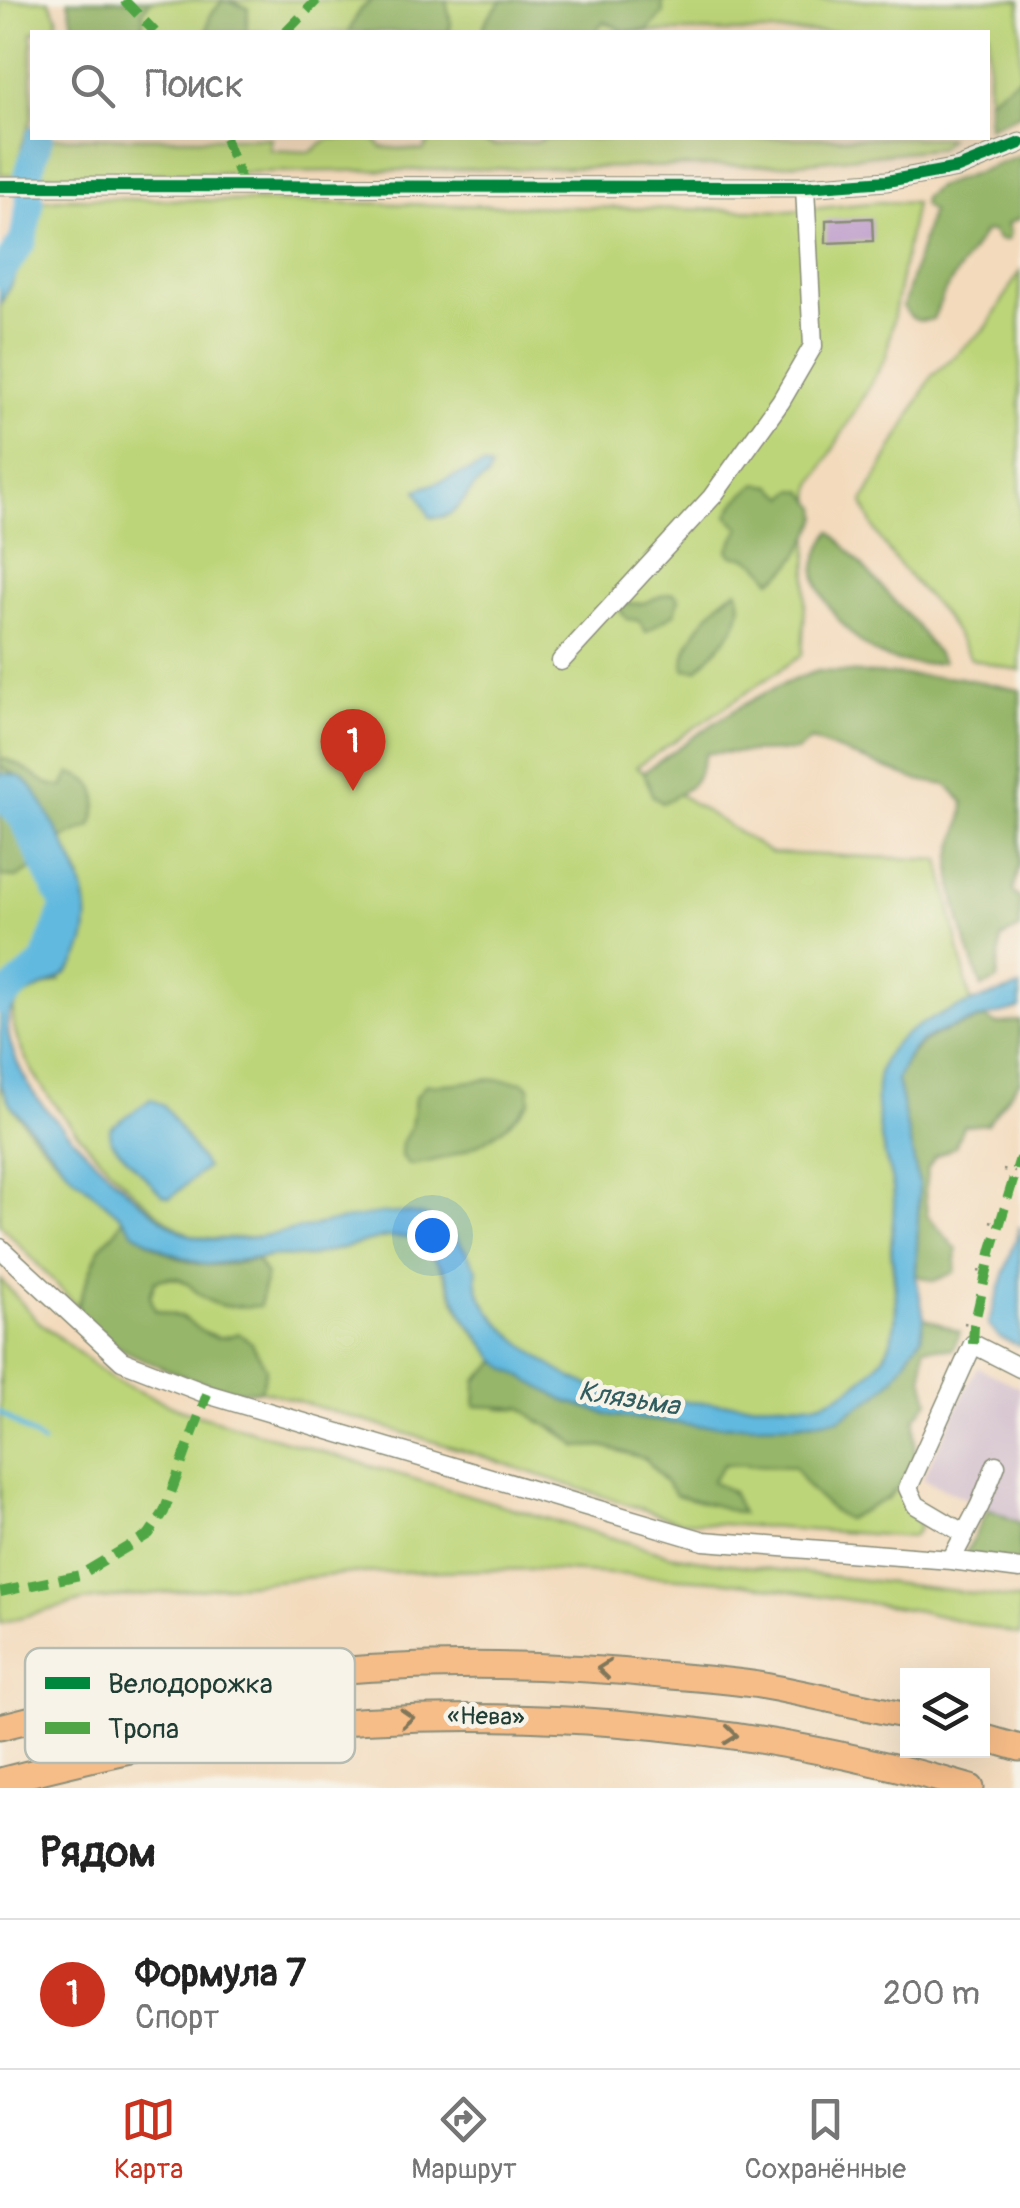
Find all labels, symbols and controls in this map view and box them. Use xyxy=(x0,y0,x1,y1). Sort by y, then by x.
search box xyxy=(30,30,990,140)
icon: search xyxy=(65,58,120,113)
text: Поиск xyxy=(145,61,244,109)
pin: 1 xyxy=(320,708,386,791)
your location xyxy=(407,1210,458,1261)
water label: Клязьма xyxy=(576,1374,684,1425)
legend xyxy=(25,1648,355,1763)
one-way arrow xyxy=(596,1659,612,1680)
text: Велодорожка xyxy=(108,1667,273,1702)
map controls xyxy=(900,1668,990,1758)
button: layers xyxy=(900,1668,990,1758)
street label: «Нева» xyxy=(447,1701,525,1733)
one-way arrow xyxy=(399,1708,415,1729)
text: Тропа xyxy=(108,1712,179,1747)
one-way arrow xyxy=(723,1724,739,1745)
text: Рядом xyxy=(40,1827,156,1879)
text: Формула 7 xyxy=(135,1950,306,1998)
text: 1 xyxy=(66,1974,79,2014)
text: 200 m xyxy=(883,1974,980,2014)
text: Спорт xyxy=(135,1998,219,2038)
tab: Карта xyxy=(114,2092,183,2187)
tab: Маршрут xyxy=(411,2092,517,2187)
tab: Сохранённые xyxy=(745,2092,906,2187)

